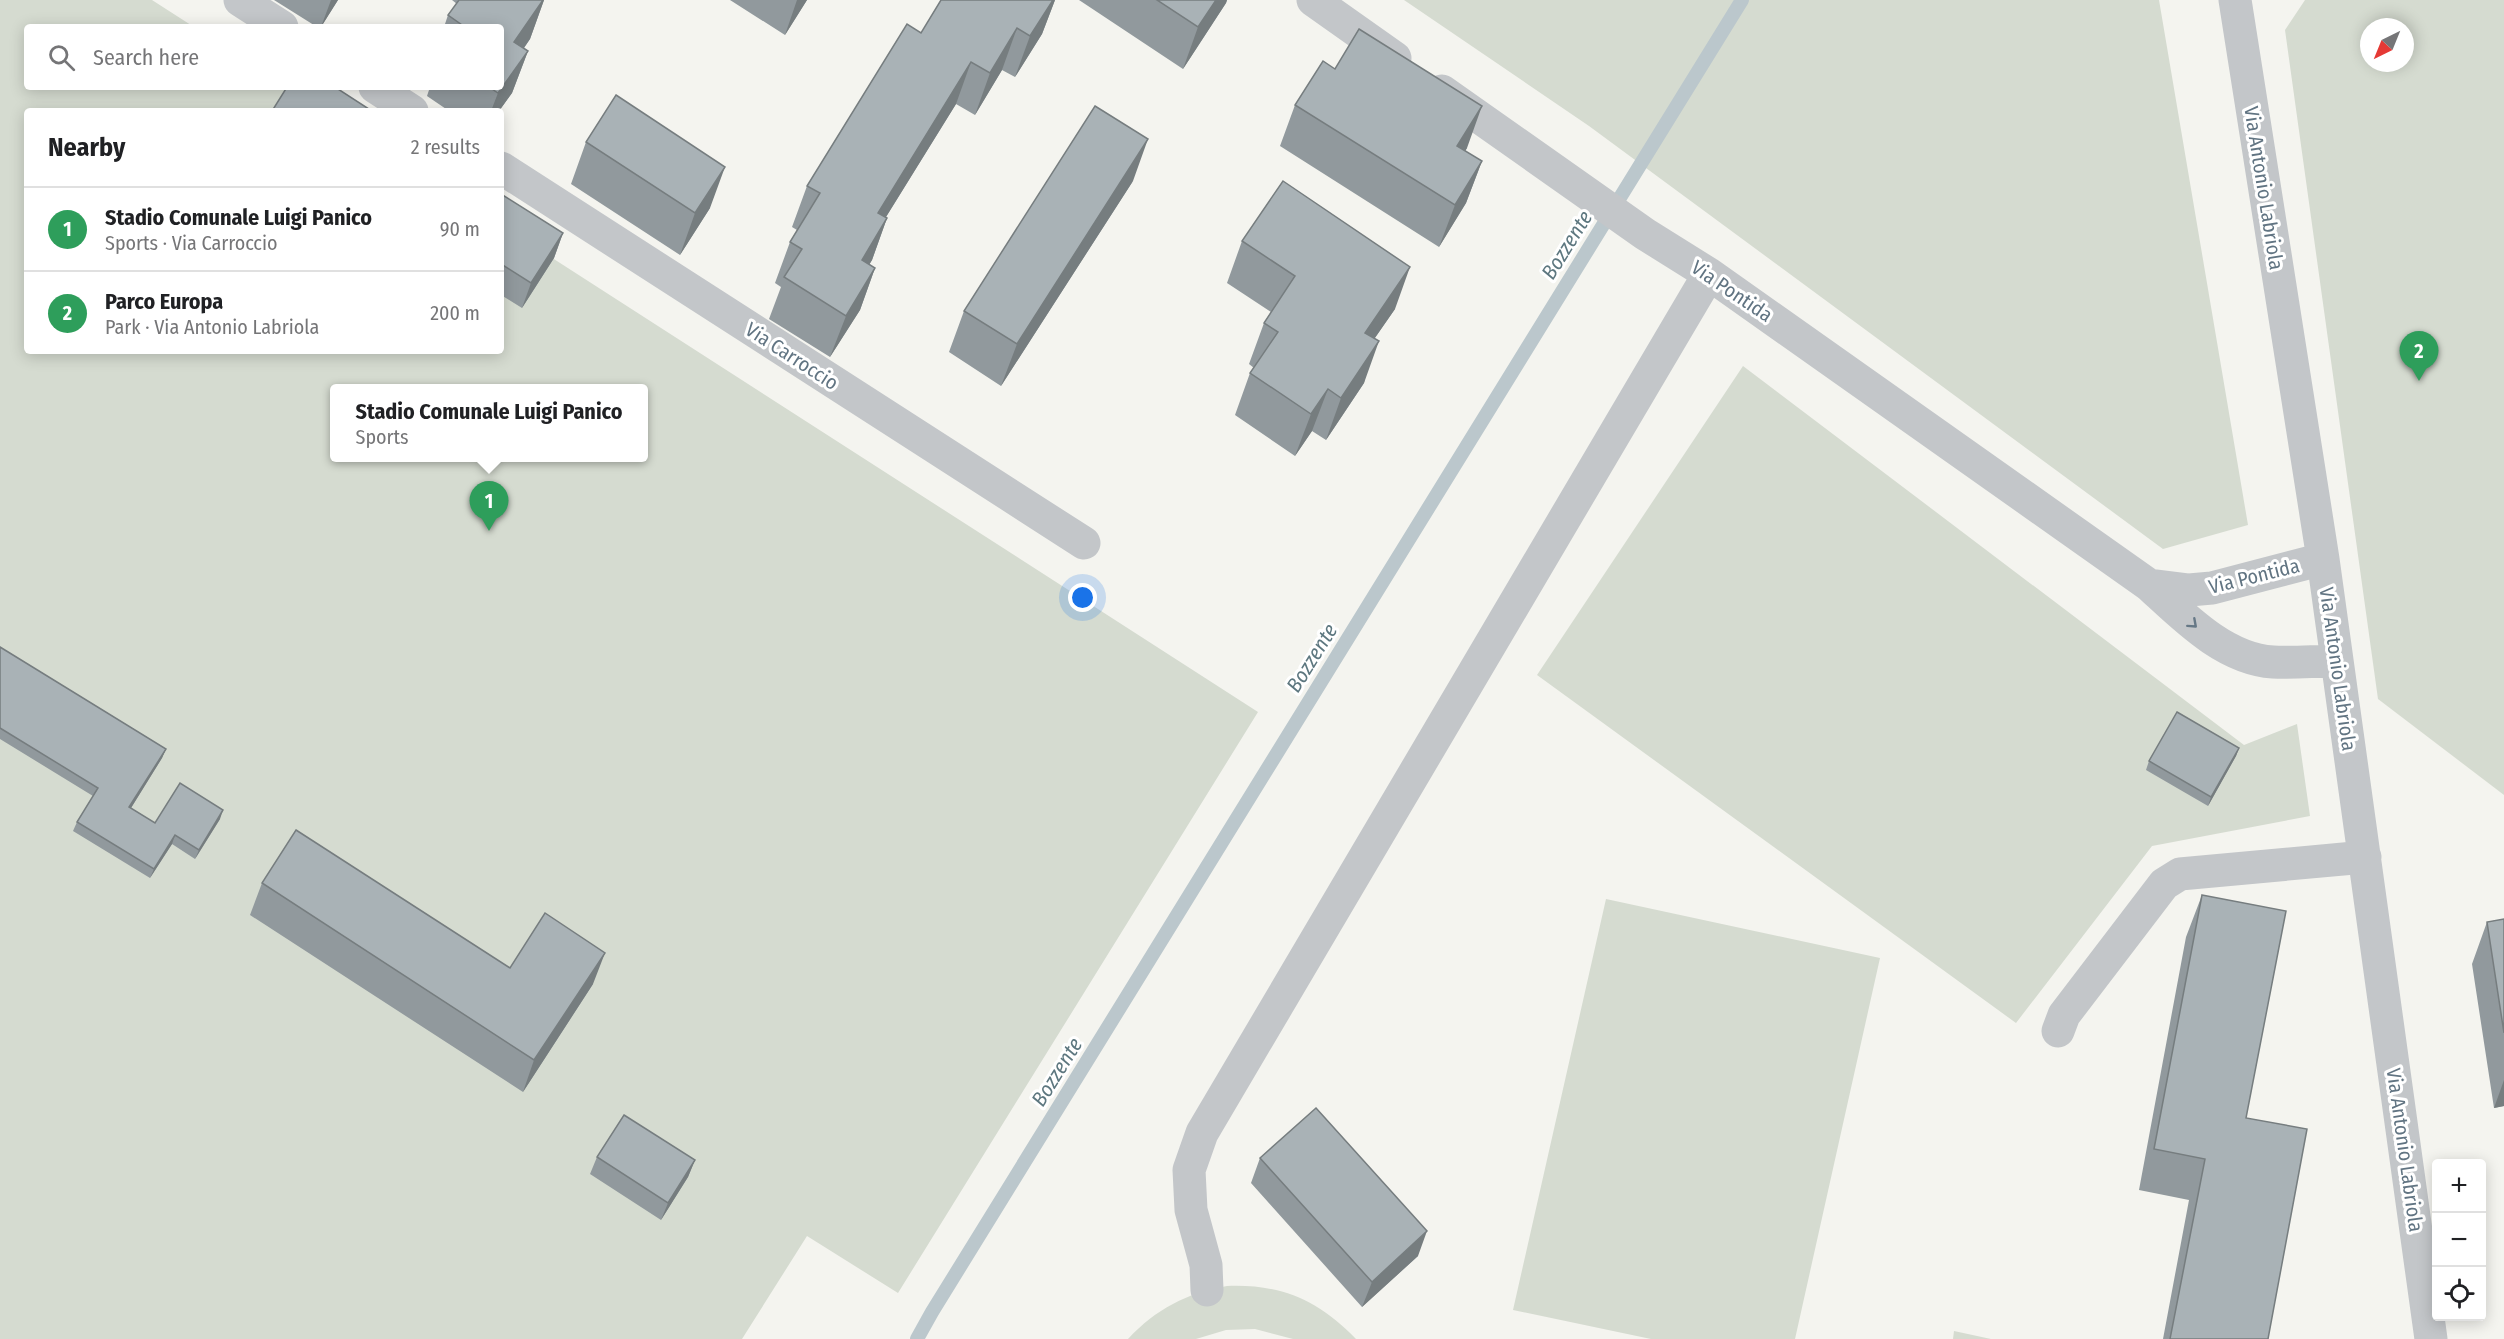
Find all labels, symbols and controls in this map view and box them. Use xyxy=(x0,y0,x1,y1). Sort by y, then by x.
north arrow xyxy=(2360,18,2414,72)
search box xyxy=(24,24,504,90)
icon: search xyxy=(45,41,78,74)
text: Search here xyxy=(93,44,199,71)
street label: Via Antonio Labriola xyxy=(2239,105,2289,271)
text: Nearby xyxy=(48,132,125,163)
text: 2 results xyxy=(411,135,480,159)
text: Stadio Comunale Luigi Panico xyxy=(105,204,372,231)
water label: Bozzente xyxy=(1536,206,1598,284)
text: 1 xyxy=(63,217,72,241)
text: 90 m xyxy=(440,217,480,241)
text: Sports · Via Carroccio xyxy=(105,231,277,255)
street label: Via Pontida xyxy=(1687,255,1777,327)
text: Parco Europa xyxy=(105,288,223,315)
text: 2 xyxy=(63,301,72,325)
text: 200 m xyxy=(430,301,480,325)
text: Park · Via Antonio Labriola xyxy=(105,315,319,339)
street label: Via Carroccio xyxy=(741,317,843,395)
pin: 2 xyxy=(2400,332,2438,381)
popup xyxy=(330,384,648,462)
text: Stadio Comunale Luigi Panico xyxy=(355,398,623,425)
text: Sports xyxy=(355,425,409,449)
pin: 1 xyxy=(470,482,508,531)
street label: Via Pontida xyxy=(2206,553,2302,599)
your location xyxy=(1068,583,1097,612)
street label: Via Antonio Labriola xyxy=(2315,586,2361,752)
one-way arrow xyxy=(2186,617,2196,628)
water label: Bozzente xyxy=(1281,619,1343,697)
water label: Bozzente xyxy=(1026,1033,1088,1111)
street label: Via Antonio Labriola xyxy=(2382,1067,2428,1233)
map controls xyxy=(2432,1159,2486,1321)
button: + xyxy=(2432,1159,2486,1213)
button: − xyxy=(2432,1213,2486,1267)
button: locate xyxy=(2432,1267,2486,1321)

